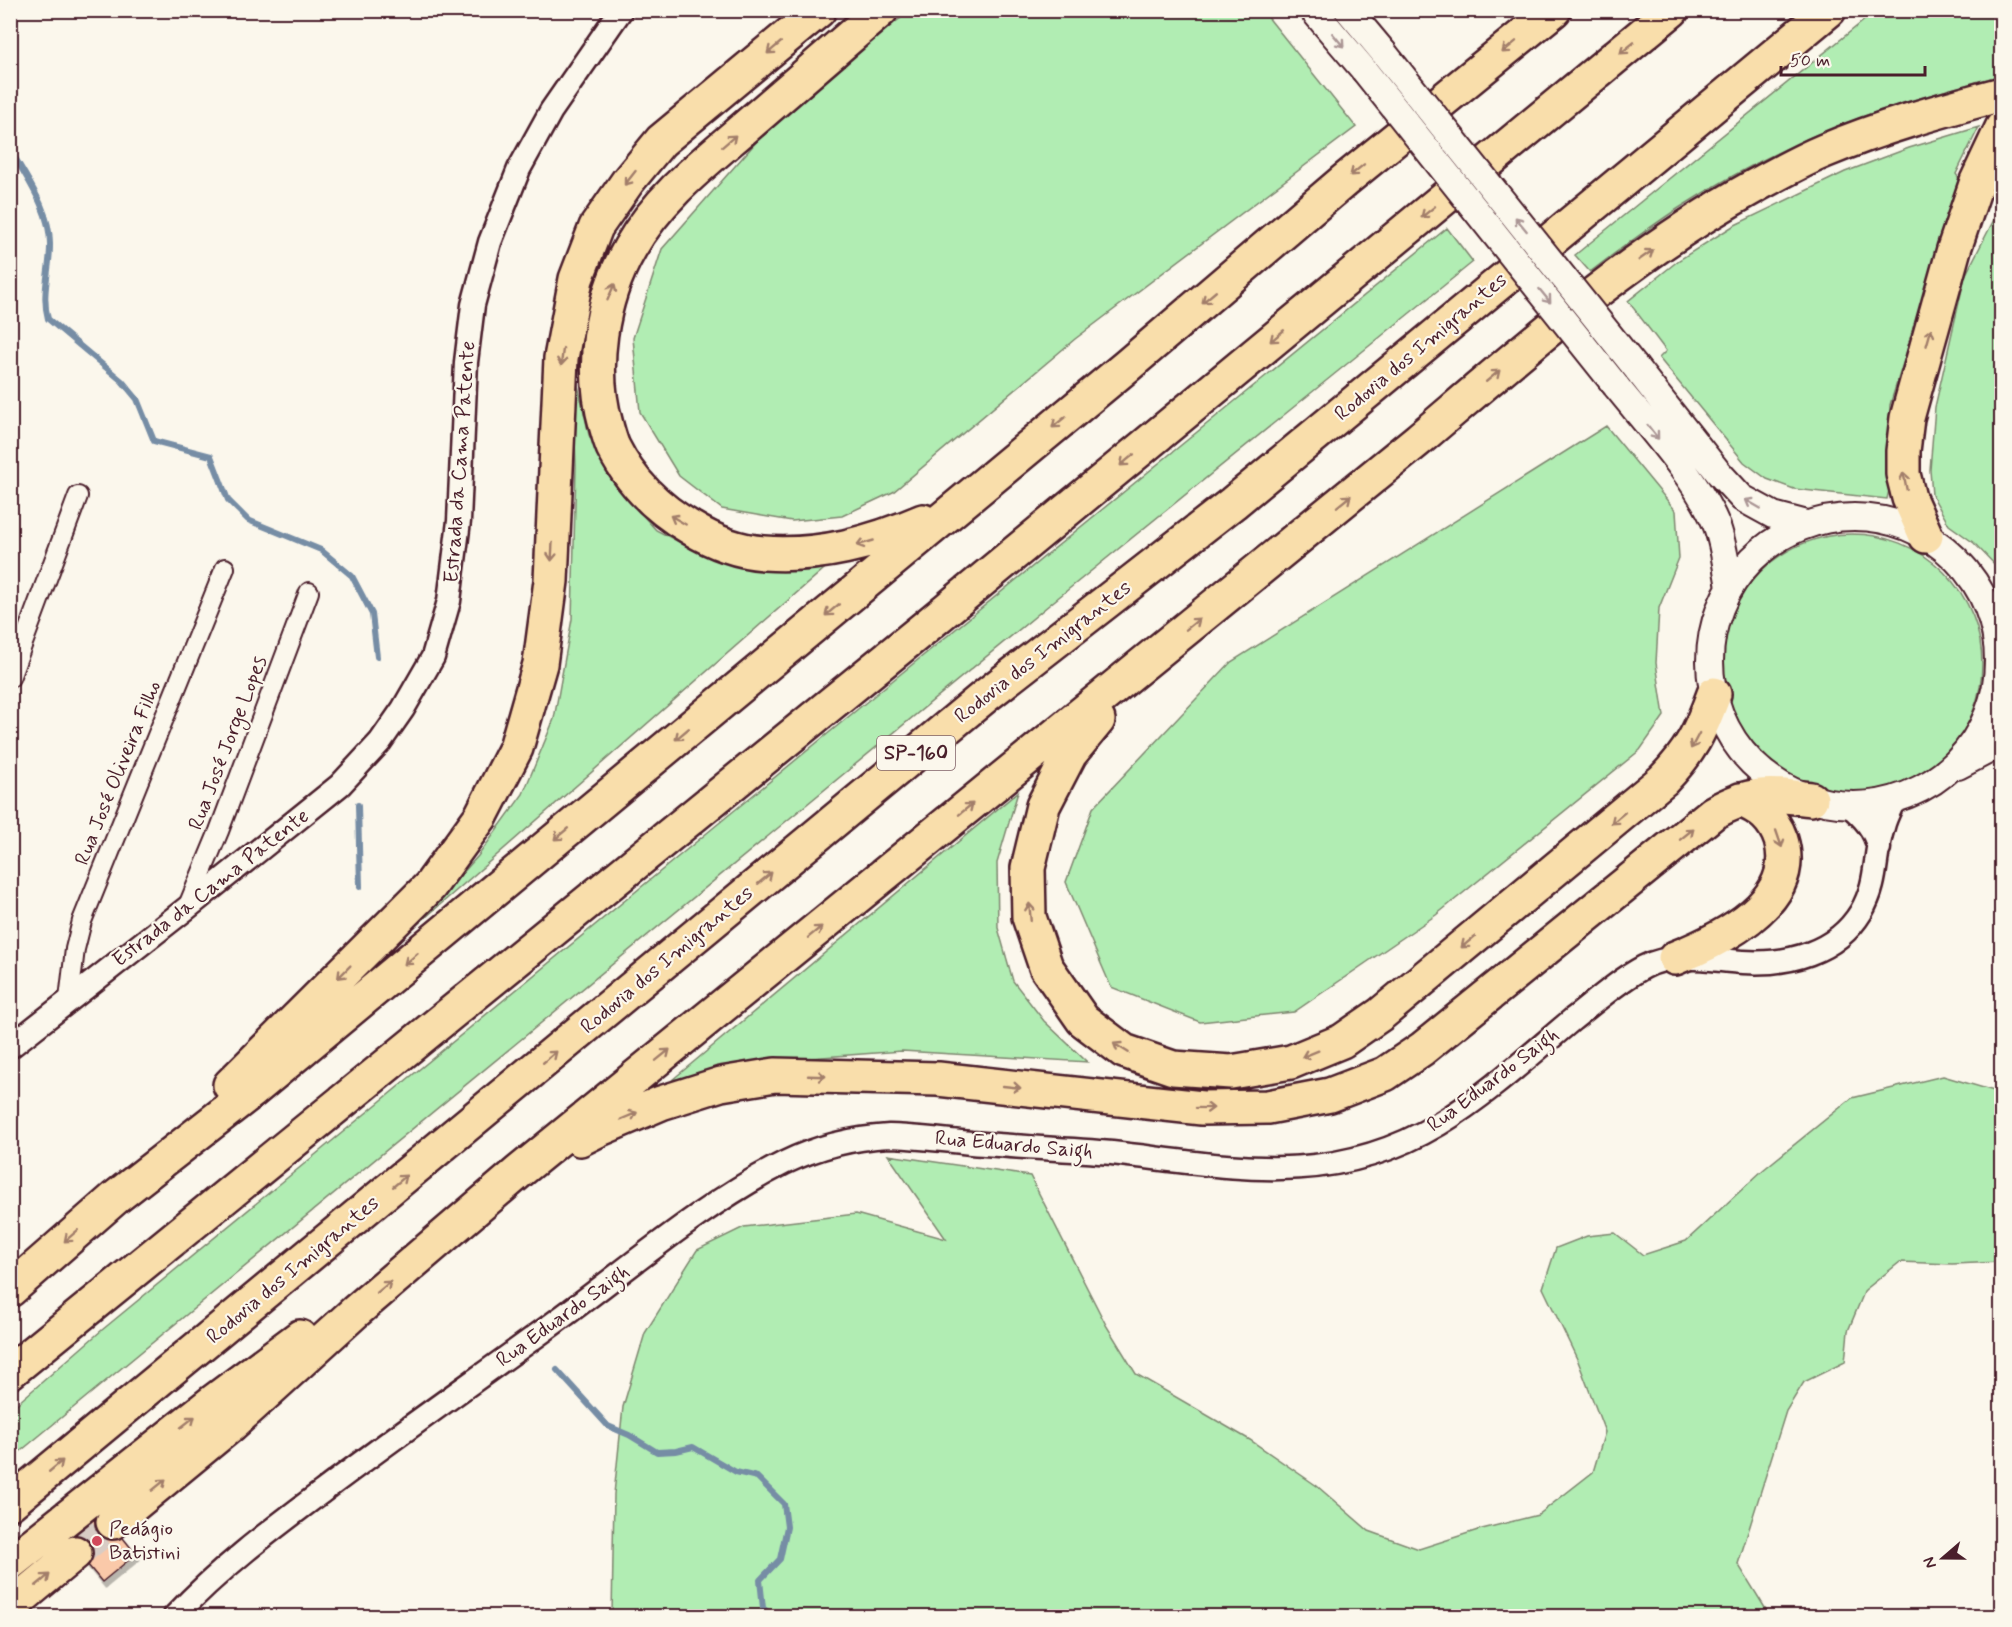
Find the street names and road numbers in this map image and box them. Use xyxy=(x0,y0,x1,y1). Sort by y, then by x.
street label: Rodovia dos Imigrantes xyxy=(1329,266,1513,428)
street label: Estrada da Cama Patente xyxy=(438,340,482,584)
street label: Rodovia dos Imigrantes xyxy=(949,574,1137,730)
street label: Rua José Jorge Lopes xyxy=(182,652,275,835)
street label: Rua José Oliveira Filho xyxy=(68,677,168,869)
road number: SP-160 xyxy=(877,736,955,770)
street label: Estrada da Cama Patente xyxy=(107,802,315,974)
street label: Rodovia dos Imigrantes xyxy=(575,879,759,1041)
street label: Rua Eduardo Saigh xyxy=(1421,1021,1566,1141)
street label: Rua Eduardo Saigh xyxy=(934,1124,1094,1168)
street label: Rodovia dos Imigrantes xyxy=(201,1189,385,1351)
street label: Rua Eduardo Saigh xyxy=(491,1258,637,1376)

